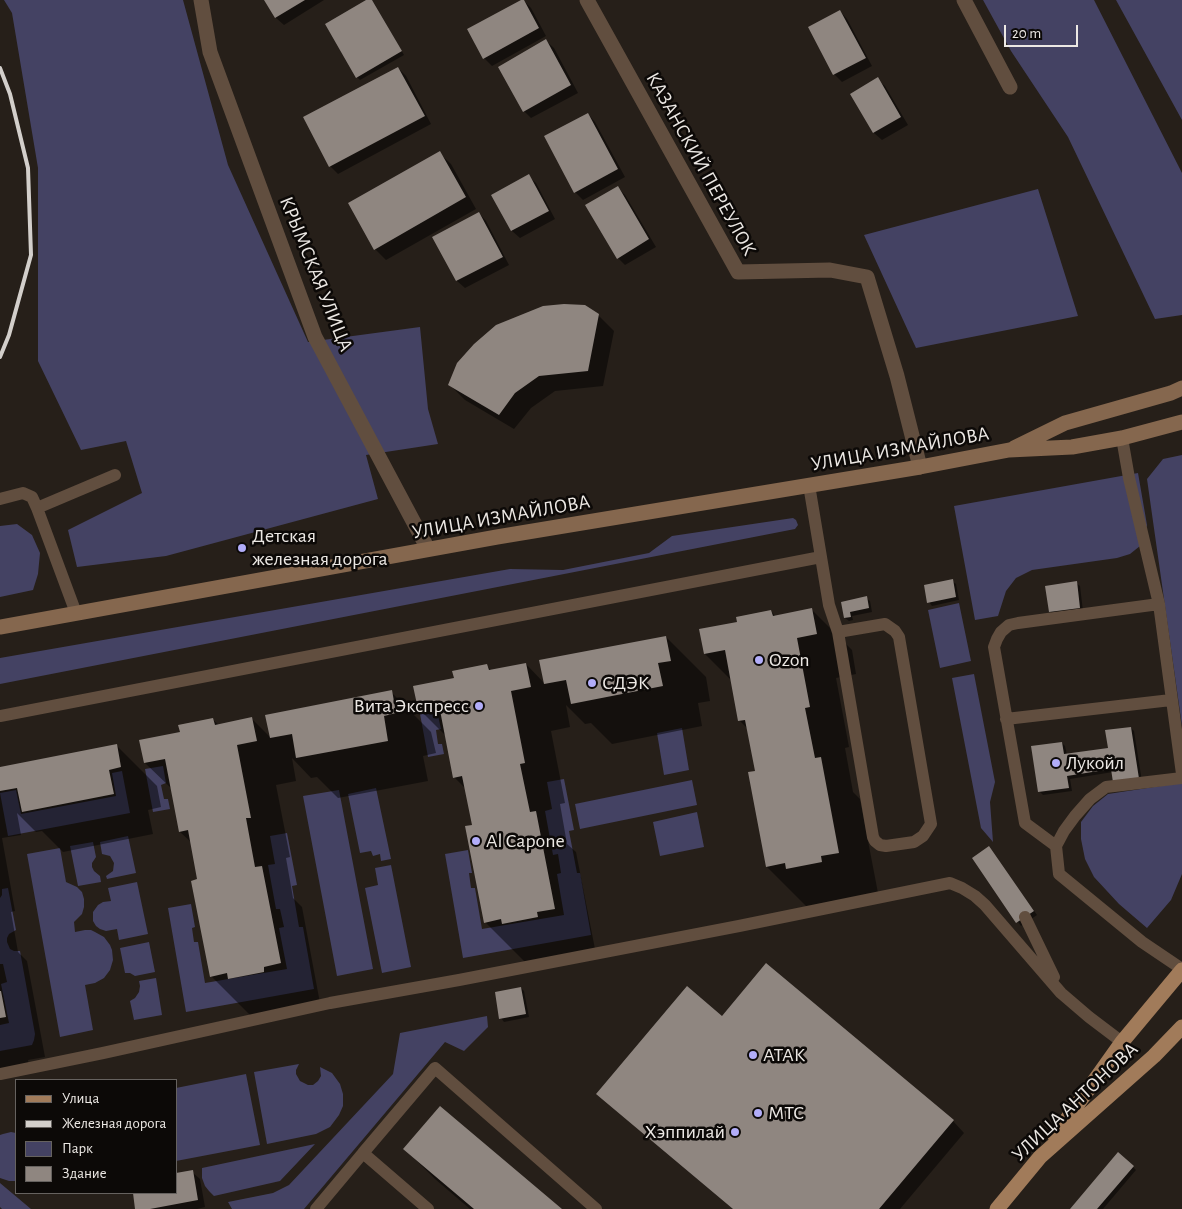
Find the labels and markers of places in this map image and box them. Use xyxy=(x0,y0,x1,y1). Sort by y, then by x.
place label: Детская железная дорога xyxy=(252,524,388,571)
marker: Детская железная дорога xyxy=(236,542,248,554)
place label: Ozon xyxy=(769,648,810,672)
marker: Ozon xyxy=(753,654,765,666)
place label: СДЭК xyxy=(602,671,649,695)
marker: СДЭК xyxy=(586,677,598,689)
place label: Вита Экспресс xyxy=(354,694,469,718)
marker: Вита Экспресс xyxy=(473,700,485,712)
place label: Лукойл xyxy=(1066,751,1124,775)
marker: Лукойл xyxy=(1050,757,1062,769)
place label: Al Capone xyxy=(486,829,565,853)
marker: Al Capone xyxy=(470,835,482,847)
place label: АТАК xyxy=(763,1043,805,1067)
marker: АТАК xyxy=(747,1049,759,1061)
place label: МТС xyxy=(768,1101,804,1125)
marker: МТС xyxy=(752,1107,764,1119)
place label: Хэппилай xyxy=(645,1120,725,1144)
marker: Хэппилай xyxy=(729,1126,741,1138)

